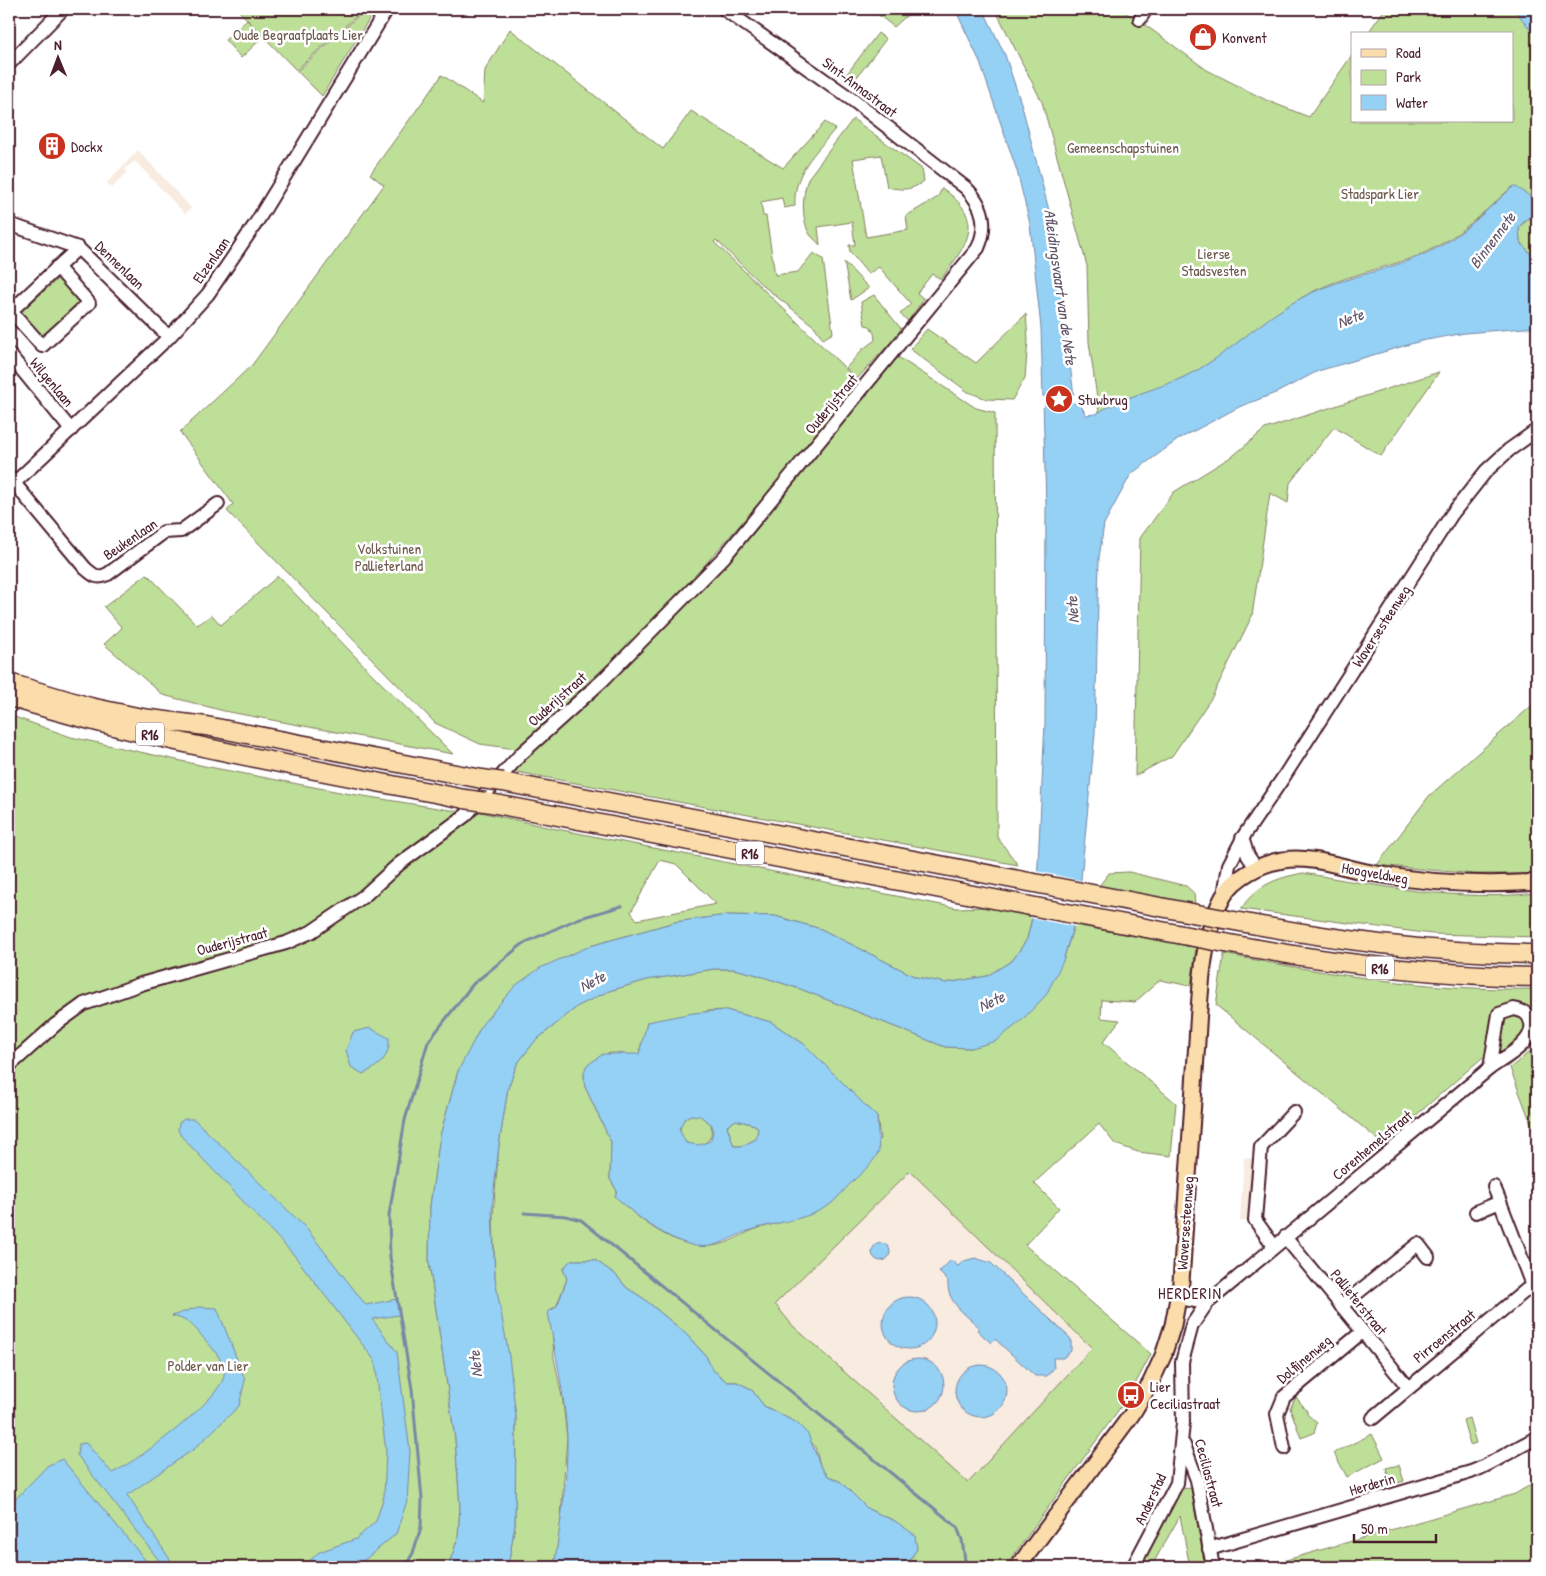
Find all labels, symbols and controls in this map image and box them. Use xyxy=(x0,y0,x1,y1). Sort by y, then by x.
shop icon: Konvent xyxy=(1188,22,1218,52)
park label: Oude Begraafplaats Lier xyxy=(233,24,363,45)
place label: Konvent xyxy=(1222,27,1267,48)
north arrow xyxy=(32,32,82,82)
legend xyxy=(1351,32,1514,122)
text: N xyxy=(54,35,62,54)
text: Road xyxy=(1396,42,1421,63)
street label: Sint-Annastraat xyxy=(818,52,902,123)
text: Park xyxy=(1396,66,1421,87)
text: Water xyxy=(1396,92,1428,113)
building icon: Dockx xyxy=(37,131,67,161)
place label: Dockx xyxy=(71,136,103,157)
park label: Gemeenschapstuinen xyxy=(1067,137,1179,158)
park label: Stadspark Lier xyxy=(1341,183,1419,204)
water label: Binnennete xyxy=(1464,207,1521,273)
water label: Afleidingsvaart van de Nete xyxy=(1039,208,1083,367)
street label: Elzenlaan xyxy=(187,232,235,287)
street label: Dennenlaan xyxy=(90,236,150,294)
park label: Lierse Stadsvesten xyxy=(1181,243,1247,281)
water label: Nete xyxy=(1334,303,1367,333)
street label: Wilgenlaan xyxy=(25,353,79,411)
street label: Ouderijstraat xyxy=(800,369,863,439)
place icon: Stuwbrug xyxy=(1044,384,1074,414)
place label: Stuwbrug xyxy=(1078,389,1128,410)
street label: Beukenlaan xyxy=(99,513,161,565)
park label: Volkstuinen Pallieterland xyxy=(355,538,423,576)
street label: Waversesteenweg xyxy=(1347,581,1416,671)
water label: Nete xyxy=(1060,595,1084,624)
street label: Ouderijstraat xyxy=(523,666,592,731)
road number: R16 xyxy=(136,722,164,746)
road number: R16 xyxy=(736,841,764,864)
street label: Hoogveldweg xyxy=(1340,857,1410,889)
street label: Ouderijstraat xyxy=(194,921,271,961)
road number: R16 xyxy=(1366,956,1394,980)
water label: Nete xyxy=(575,965,610,997)
water label: Nete xyxy=(974,985,1008,1017)
street label: Corenhemelstraat xyxy=(1327,1105,1417,1185)
street label: Waversesteenweg xyxy=(1171,1175,1199,1271)
street label: Pallieterstraat xyxy=(1326,1265,1393,1340)
district label: HERDERIN xyxy=(1158,1282,1222,1304)
street label: Pirroenstraat xyxy=(1408,1304,1480,1368)
street label: Dolfijnenweg xyxy=(1272,1330,1336,1388)
water label: Nete xyxy=(463,1349,487,1378)
park label: Polder van Lier xyxy=(167,1355,249,1376)
place label: Lier Ceciliastraat xyxy=(1150,1376,1221,1414)
bus stop icon: Lier Ceciliastraat xyxy=(1116,1380,1146,1410)
street label: Ceciliastraat xyxy=(1190,1436,1228,1510)
street label: Herderin xyxy=(1347,1467,1397,1501)
street label: Anderstad xyxy=(1129,1470,1171,1528)
scale bar xyxy=(1354,1511,1436,1543)
text: 50 m xyxy=(1361,1518,1388,1539)

